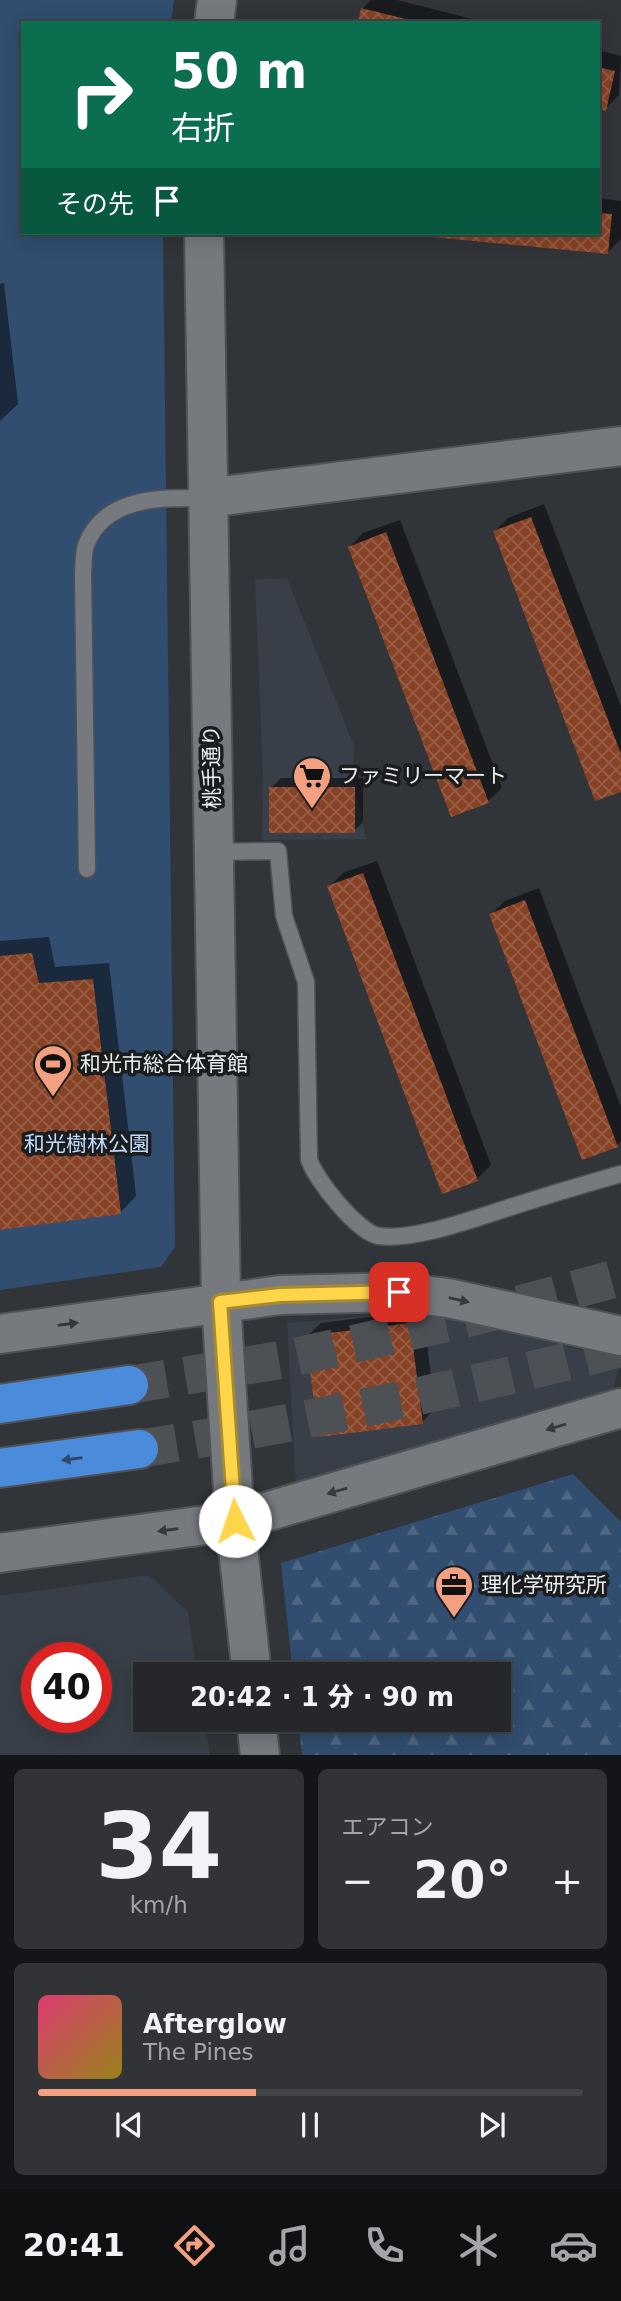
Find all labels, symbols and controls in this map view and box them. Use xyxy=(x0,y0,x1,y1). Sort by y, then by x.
text: 50 m xyxy=(171,43,307,100)
icon: right xyxy=(56,49,147,140)
text: 右折 xyxy=(171,109,235,147)
icon: arrive xyxy=(148,182,186,220)
text: その先 xyxy=(56,189,134,219)
street label: 桃手通り xyxy=(199,725,225,809)
supermarket icon: ファミリーマート xyxy=(291,755,333,810)
place label: ファミリーマート xyxy=(339,764,507,788)
sports icon: 和光市総合体育館 xyxy=(32,1043,74,1098)
place label: 和光市総合体育館 xyxy=(80,1052,248,1076)
park label: 和光樹林公園 xyxy=(24,1132,150,1156)
pin xyxy=(369,1262,429,1322)
icon: arrive xyxy=(380,1273,418,1311)
one-way arrow xyxy=(448,1295,470,1306)
one-way arrow xyxy=(57,1318,79,1329)
one-way arrow xyxy=(545,1422,566,1432)
one-way arrow xyxy=(61,1453,83,1464)
position arrow xyxy=(198,1484,272,1558)
one-way arrow xyxy=(327,1487,348,1497)
one-way arrow xyxy=(157,1525,179,1536)
office icon: 理化学研究所 xyxy=(433,1564,475,1619)
place label: 理化学研究所 xyxy=(481,1573,607,1597)
speed limit sign: 40 xyxy=(21,1642,112,1733)
text: 20:42 · 1 分 · 90 m xyxy=(190,1682,454,1712)
text: 34 xyxy=(95,1794,222,1899)
text: エアコン xyxy=(342,1814,434,1840)
text: 20° xyxy=(413,1850,511,1910)
text: − xyxy=(342,1859,373,1903)
text: + xyxy=(551,1859,583,1903)
text: km/h xyxy=(130,1892,188,1918)
text: Afterglow xyxy=(143,2009,287,2039)
text: The Pines xyxy=(143,2039,254,2065)
icon: previous xyxy=(110,2106,148,2144)
icon: pause xyxy=(291,2106,329,2144)
icon: next xyxy=(473,2106,511,2144)
icon: directions xyxy=(170,2221,219,2270)
icon: music xyxy=(265,2221,314,2270)
icon: phone xyxy=(360,2221,409,2270)
icon: climate xyxy=(454,2221,503,2270)
icon: car xyxy=(549,2221,598,2270)
text: 20:41 xyxy=(23,2226,125,2264)

